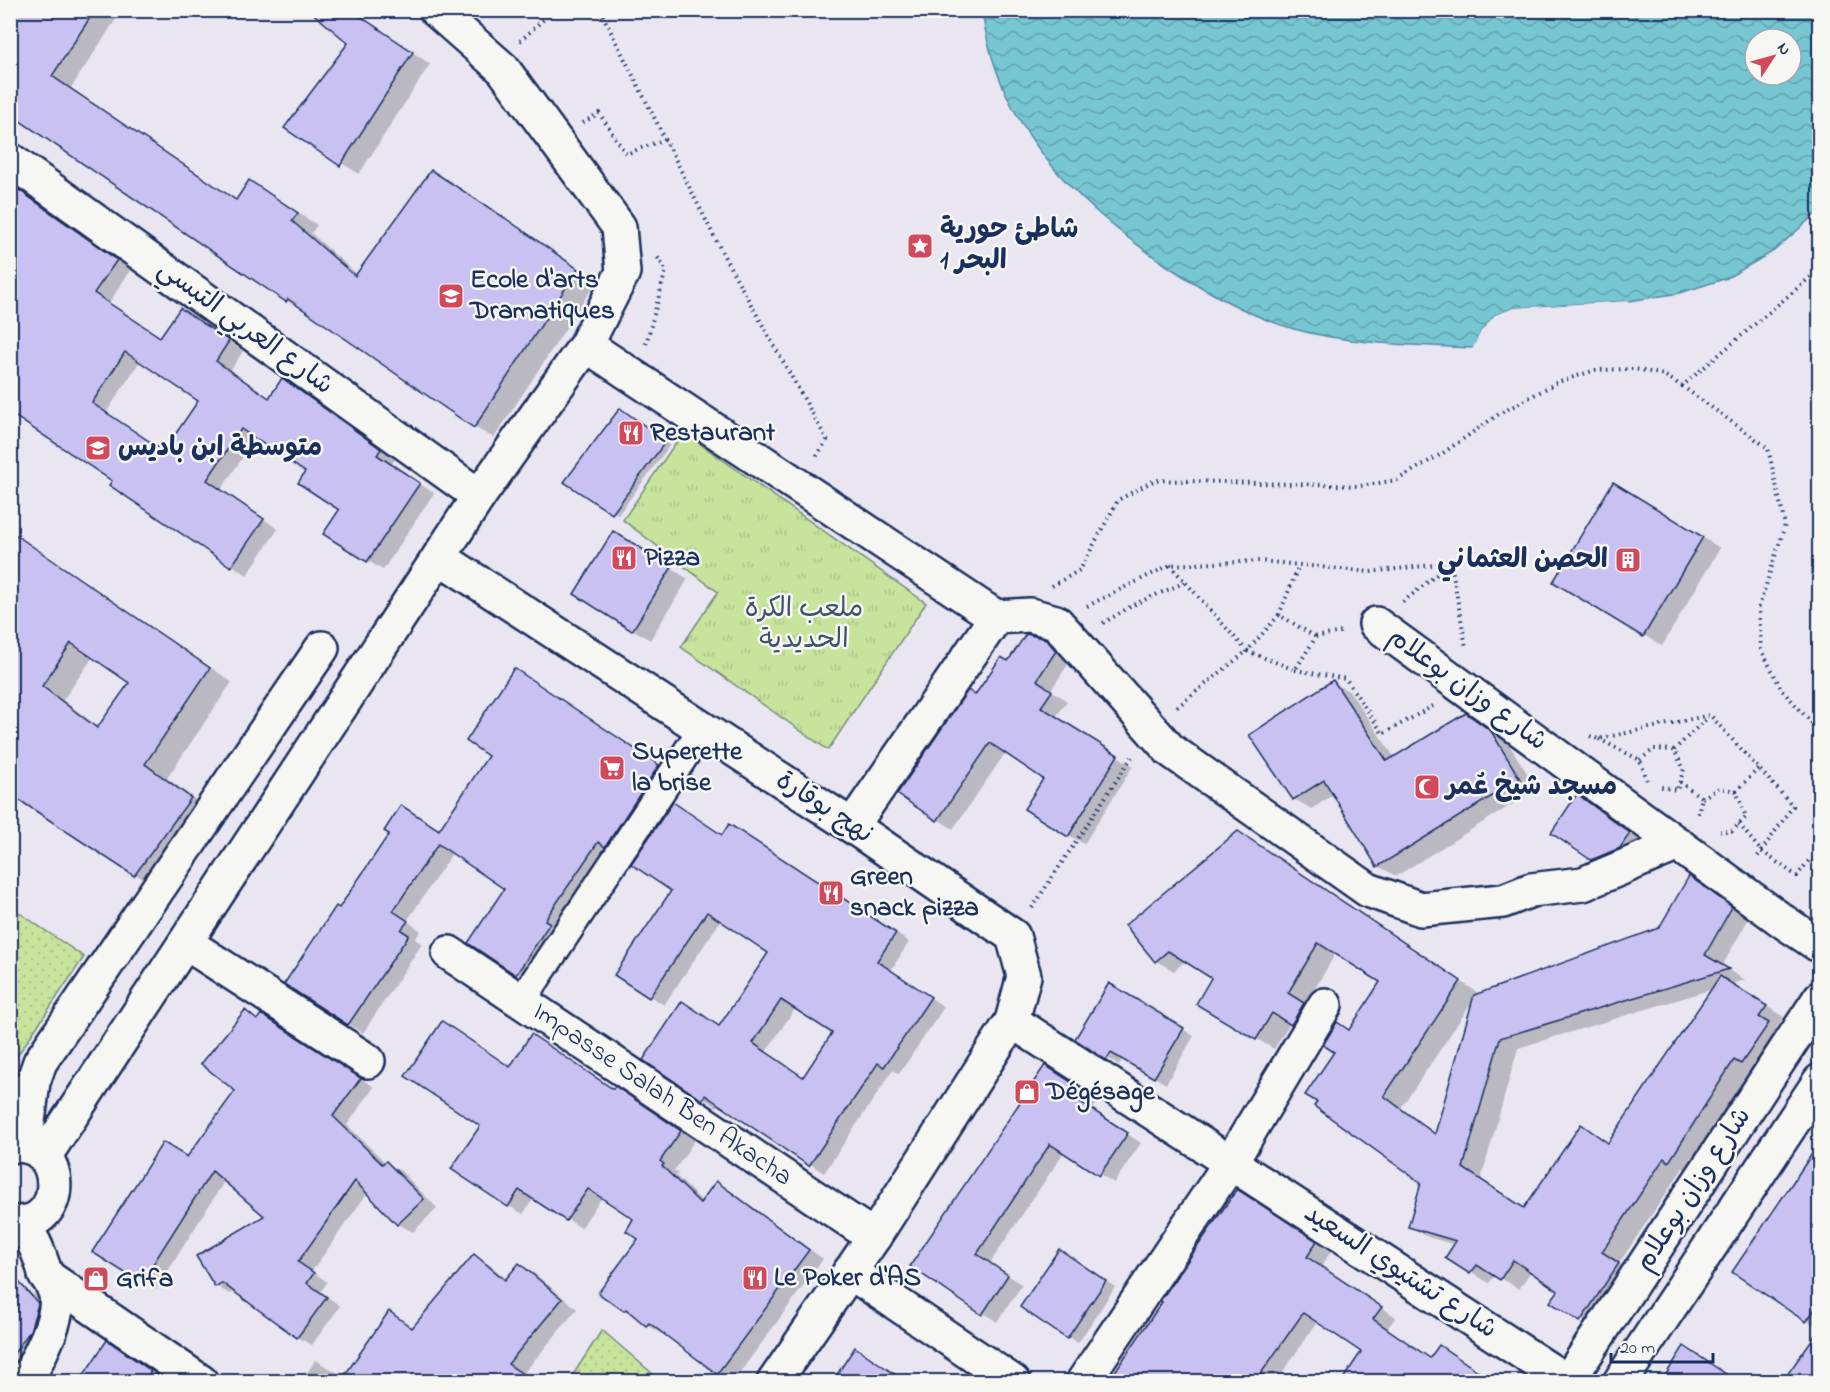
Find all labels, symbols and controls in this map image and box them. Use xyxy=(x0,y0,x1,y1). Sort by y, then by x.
north arrow xyxy=(1743,27,1803,87)
text: N xyxy=(1771,38,1797,61)
place label: شاطئ حورية البحر 1 xyxy=(940,211,1078,281)
place icon: شاطئ حورية البحر 1 xyxy=(905,231,935,261)
street label: شارع العربي التبسي xyxy=(148,251,341,406)
place label: Ecole d'arts Dramatiques xyxy=(468,261,615,331)
school or university icon: Ecole d'arts Dramatiques xyxy=(436,281,466,311)
place label: Restaurant xyxy=(650,414,776,453)
restaurant icon: Restaurant xyxy=(616,418,646,448)
place label: متوسطة ابن باديس xyxy=(118,429,322,468)
school or university icon: متوسطة ابن باديس xyxy=(83,433,113,463)
place label: Pizza xyxy=(644,539,700,578)
place label: الحصن العثماني xyxy=(1437,541,1608,582)
restaurant icon: Pizza xyxy=(609,543,639,573)
building icon: الحصن العثماني xyxy=(1613,545,1643,575)
park label: ملعب الكرة الحديدية xyxy=(745,590,863,660)
street label: شارع وزان بوعلام xyxy=(1379,619,1555,761)
place label: Superette la brise xyxy=(632,733,743,803)
supermarket icon: Superette la brise xyxy=(597,753,627,783)
street label: نهج بوقارة xyxy=(768,762,880,854)
place label: مسجد شيخ عُمر xyxy=(1443,768,1617,807)
mosque icon: مسجد شيخ عُمر xyxy=(1412,772,1442,802)
place label: Green snack pizza xyxy=(850,858,979,928)
restaurant icon: Green snack pizza xyxy=(816,878,846,908)
street label: Impasse Salah Ben Akacha xyxy=(524,993,800,1197)
place label: Dégésage xyxy=(1044,1073,1156,1113)
shop icon: Dégésage xyxy=(1012,1077,1042,1107)
street label: شارع وزان بوعلام xyxy=(1626,1100,1762,1280)
street label: شارع تشتيوي السعيد xyxy=(1296,1195,1504,1349)
place label: Le Poker d'AS xyxy=(774,1259,921,1298)
place label: Grifa xyxy=(116,1260,173,1299)
restaurant icon: Le Poker d'AS xyxy=(740,1263,770,1293)
shop icon: Grifa xyxy=(81,1264,111,1294)
scale bar xyxy=(1611,1326,1713,1364)
text: 20 m xyxy=(1620,1336,1655,1362)

